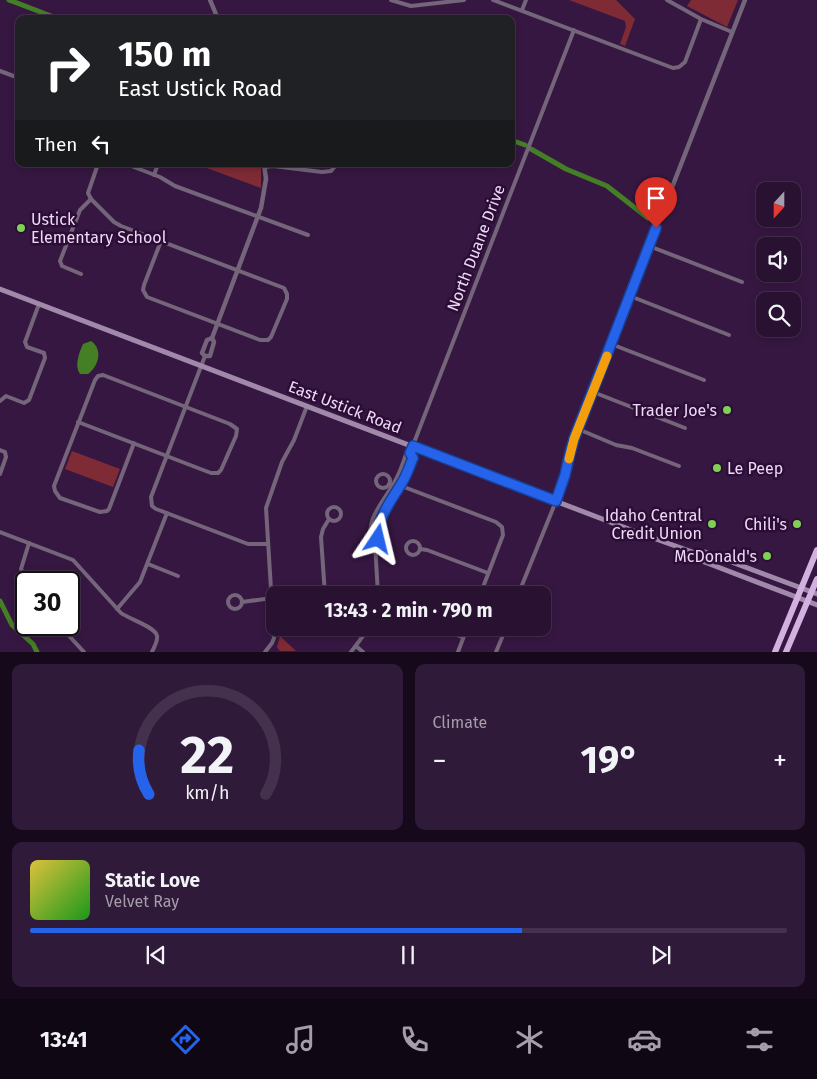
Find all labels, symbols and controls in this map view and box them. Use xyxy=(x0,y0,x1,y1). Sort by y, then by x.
text: 150 m xyxy=(118,33,211,75)
icon: right xyxy=(35,35,100,100)
text: East Ustick Road xyxy=(118,75,283,102)
icon: left xyxy=(87,130,115,158)
text: Then xyxy=(35,133,77,156)
pin xyxy=(635,177,677,228)
street label: North Duane Drive xyxy=(443,182,509,314)
north arrow xyxy=(756,182,801,228)
map controls xyxy=(756,182,801,337)
icon: arrive xyxy=(642,184,670,212)
place label: Ustick Elementary School xyxy=(31,210,167,247)
marker: Ustick Elementary School xyxy=(15,222,27,234)
button: sound xyxy=(756,237,801,282)
button: search xyxy=(756,292,801,337)
street label: East Ustick Road xyxy=(286,377,404,437)
place label: Trader Joe's xyxy=(633,401,717,420)
marker: Trader Joe's xyxy=(721,404,733,416)
place label: Le Peep xyxy=(727,459,783,478)
marker: Le Peep xyxy=(711,462,723,474)
place label: Idaho Central Credit Union xyxy=(605,506,702,543)
position arrow xyxy=(351,512,403,564)
place label: Chili's xyxy=(744,515,787,534)
marker: Idaho Central Credit Union xyxy=(706,518,718,530)
marker: Chili's xyxy=(791,518,803,530)
place label: McDonald's xyxy=(674,547,757,566)
marker: McDonald's xyxy=(761,550,773,562)
speed limit sign: 30 xyxy=(15,571,80,636)
text: 13:43 · 2 min · 790 m xyxy=(324,599,493,622)
text: Climate xyxy=(433,713,487,732)
text: 22 xyxy=(180,724,234,787)
text: 19° xyxy=(580,737,639,783)
text: − xyxy=(433,744,447,777)
text: + xyxy=(773,744,787,777)
text: km/h xyxy=(185,782,229,804)
text: Static Love xyxy=(105,869,200,892)
text: Velvet Ray xyxy=(105,892,179,911)
icon: previous xyxy=(142,941,170,969)
icon: pause xyxy=(394,941,422,969)
icon: next xyxy=(647,941,675,969)
icon: directions xyxy=(168,1022,203,1057)
icon: music xyxy=(283,1022,318,1057)
icon: phone xyxy=(397,1022,432,1057)
icon: climate xyxy=(512,1022,547,1057)
icon: car xyxy=(627,1022,662,1057)
icon: filters xyxy=(742,1022,777,1057)
text: 13:41 xyxy=(40,1026,88,1053)

